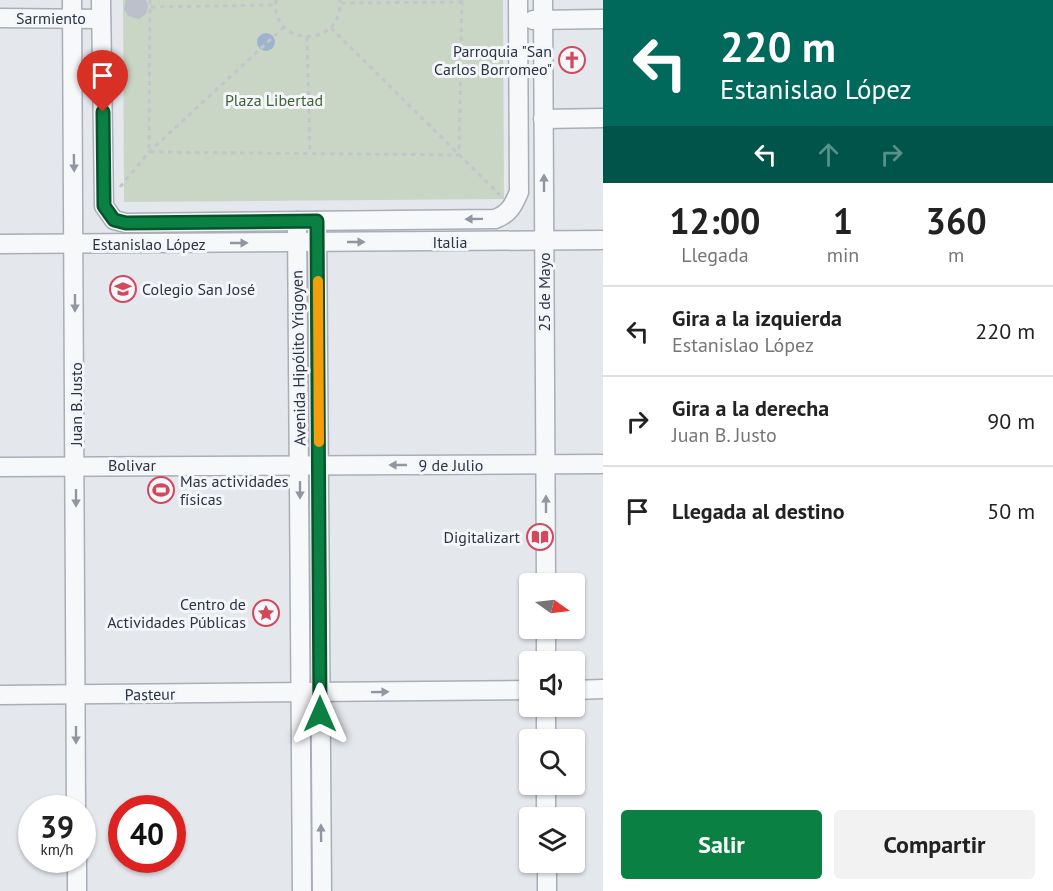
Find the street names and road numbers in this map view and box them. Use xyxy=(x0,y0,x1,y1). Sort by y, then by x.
street label: Sarmiento xyxy=(16,8,86,28)
street label: Italia xyxy=(433,232,467,252)
street label: Estanislao López xyxy=(92,234,206,254)
street label: 25 de Mayo xyxy=(534,252,554,332)
street label: Avenida Hipólito Yrigoyen xyxy=(286,270,310,446)
street label: Juan B. Justo xyxy=(66,362,86,447)
street label: Bolivar xyxy=(108,455,157,475)
street label: 9 de Julio xyxy=(419,455,483,475)
street label: Pasteur xyxy=(125,684,176,704)

